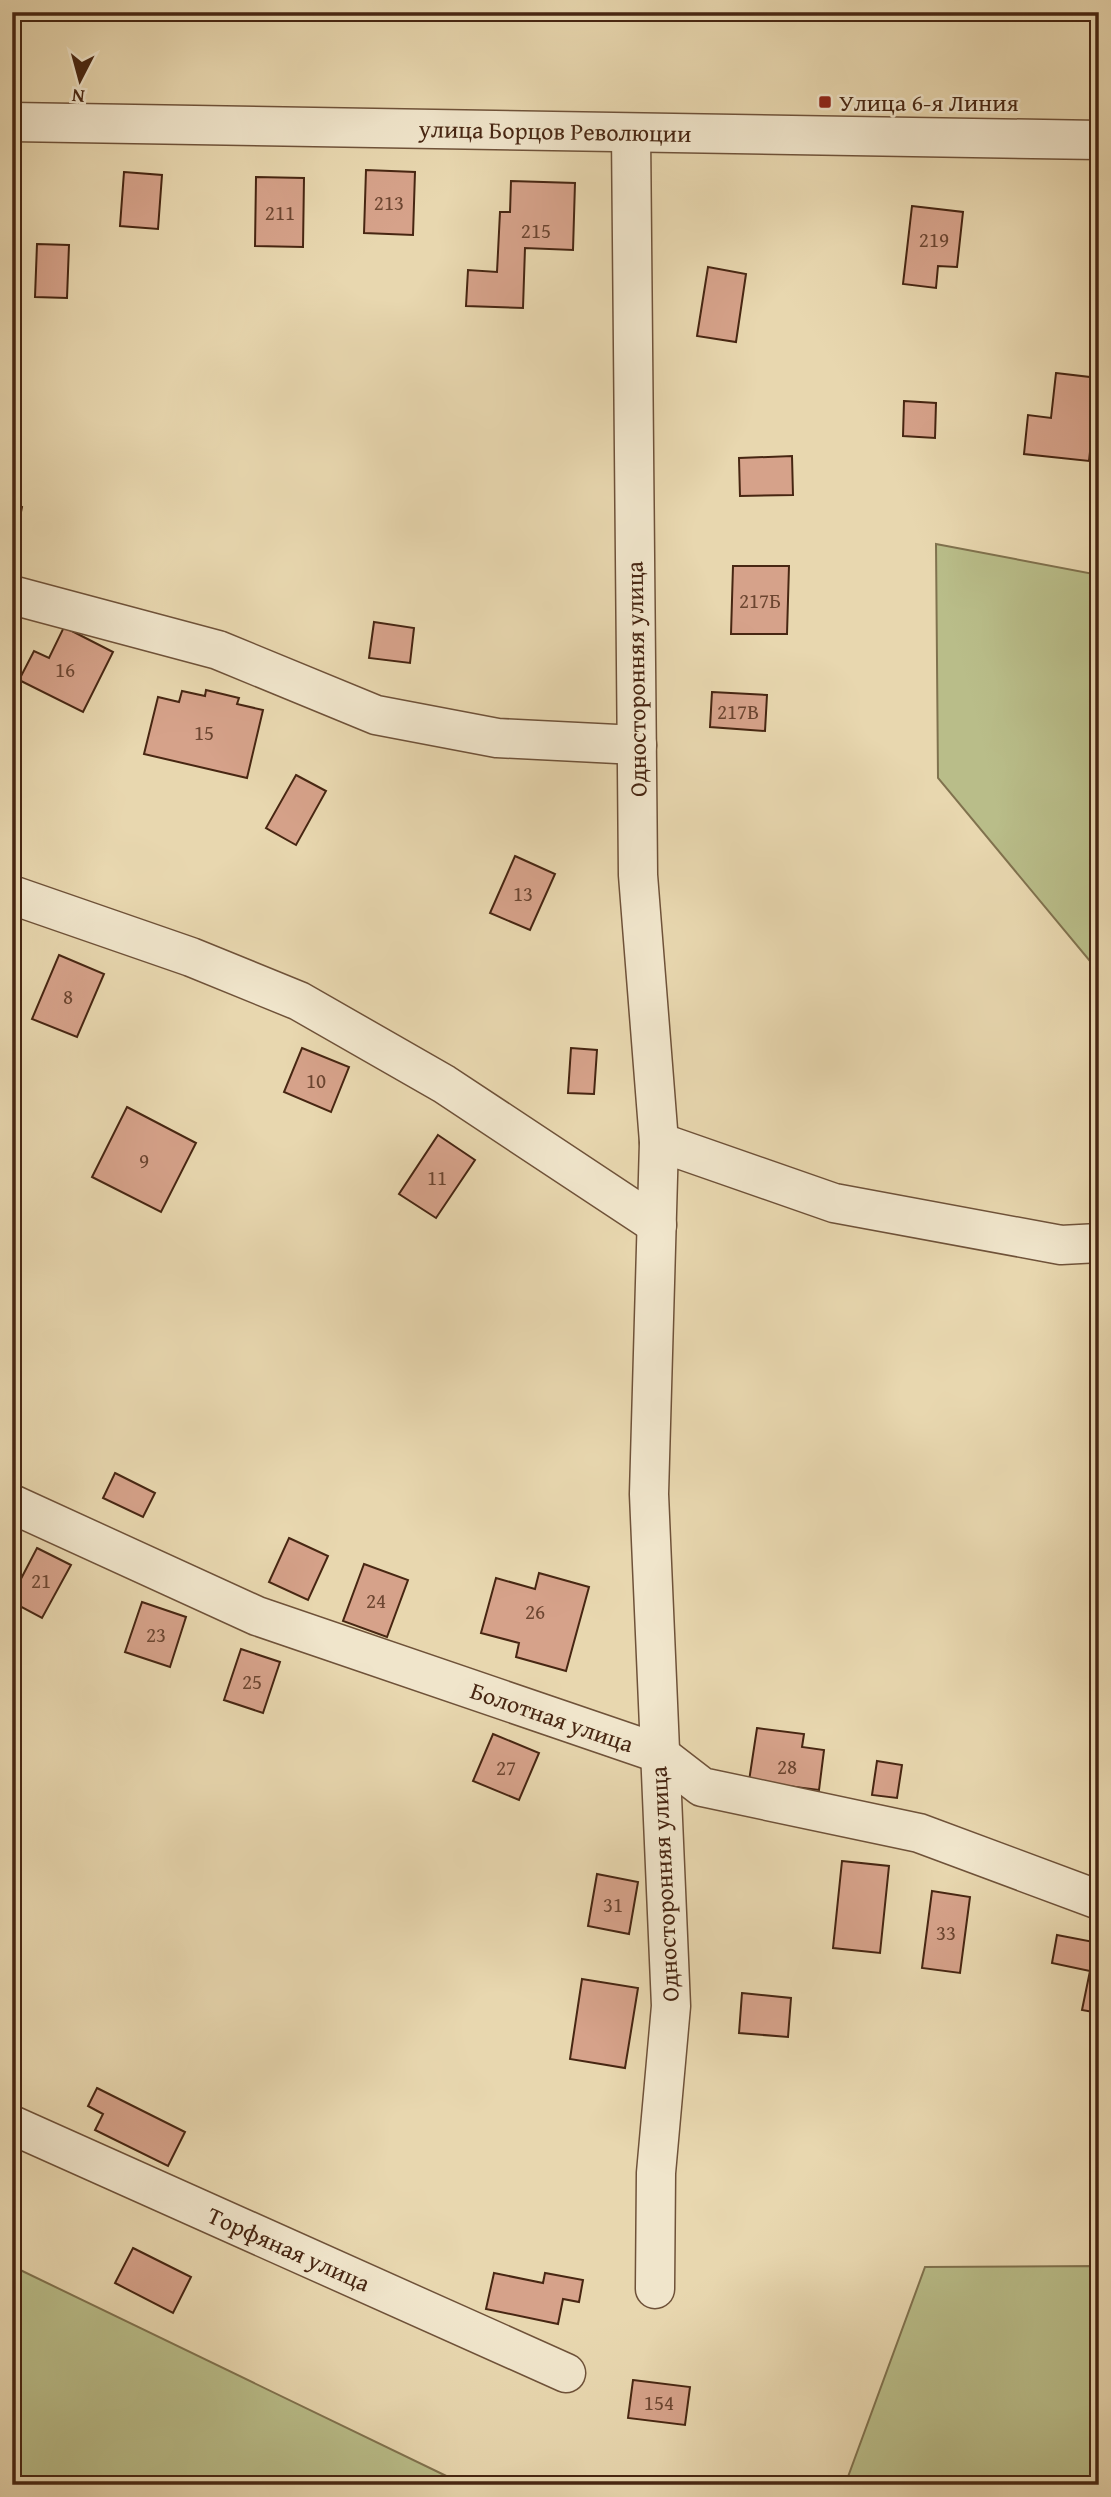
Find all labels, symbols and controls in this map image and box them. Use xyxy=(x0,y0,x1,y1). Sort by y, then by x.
north arrow xyxy=(46,46,116,116)
text: N xyxy=(70,82,86,111)
place label: Улица 6-я Линия xyxy=(839,85,1019,120)
marker: Улица 6-я Линия xyxy=(817,94,833,110)
street label: улица Борцов Революции xyxy=(417,111,692,151)
house number: 213 xyxy=(374,187,404,218)
house number: 211 xyxy=(265,197,295,228)
house number: 215 xyxy=(521,215,551,246)
house number: 219 xyxy=(919,224,949,255)
street label: Односторонняя улица xyxy=(616,560,656,797)
house number: 217Б xyxy=(739,585,781,616)
house number: 16 xyxy=(55,654,75,685)
house number: 217В xyxy=(717,696,759,727)
house number: 15 xyxy=(194,717,214,748)
house number: 13 xyxy=(513,878,533,909)
house number: 8 xyxy=(63,981,73,1012)
house number: 10 xyxy=(306,1065,326,1096)
house number: 9 xyxy=(139,1145,149,1176)
house number: 11 xyxy=(427,1162,447,1193)
house number: 21 xyxy=(31,1565,51,1596)
house number: 24 xyxy=(366,1585,386,1616)
house number: 26 xyxy=(525,1596,545,1627)
house number: 23 xyxy=(146,1619,166,1650)
house number: 25 xyxy=(242,1666,262,1697)
street label: Болотная улица xyxy=(466,1673,639,1761)
house number: 28 xyxy=(777,1751,797,1782)
house number: 27 xyxy=(496,1752,516,1783)
street label: Односторонняя улица xyxy=(640,1765,688,2003)
house number: 31 xyxy=(603,1889,623,1920)
house number: 33 xyxy=(936,1917,956,1948)
street label: Торфяная улица xyxy=(202,2198,376,2301)
house number: 154 xyxy=(644,2387,674,2418)

